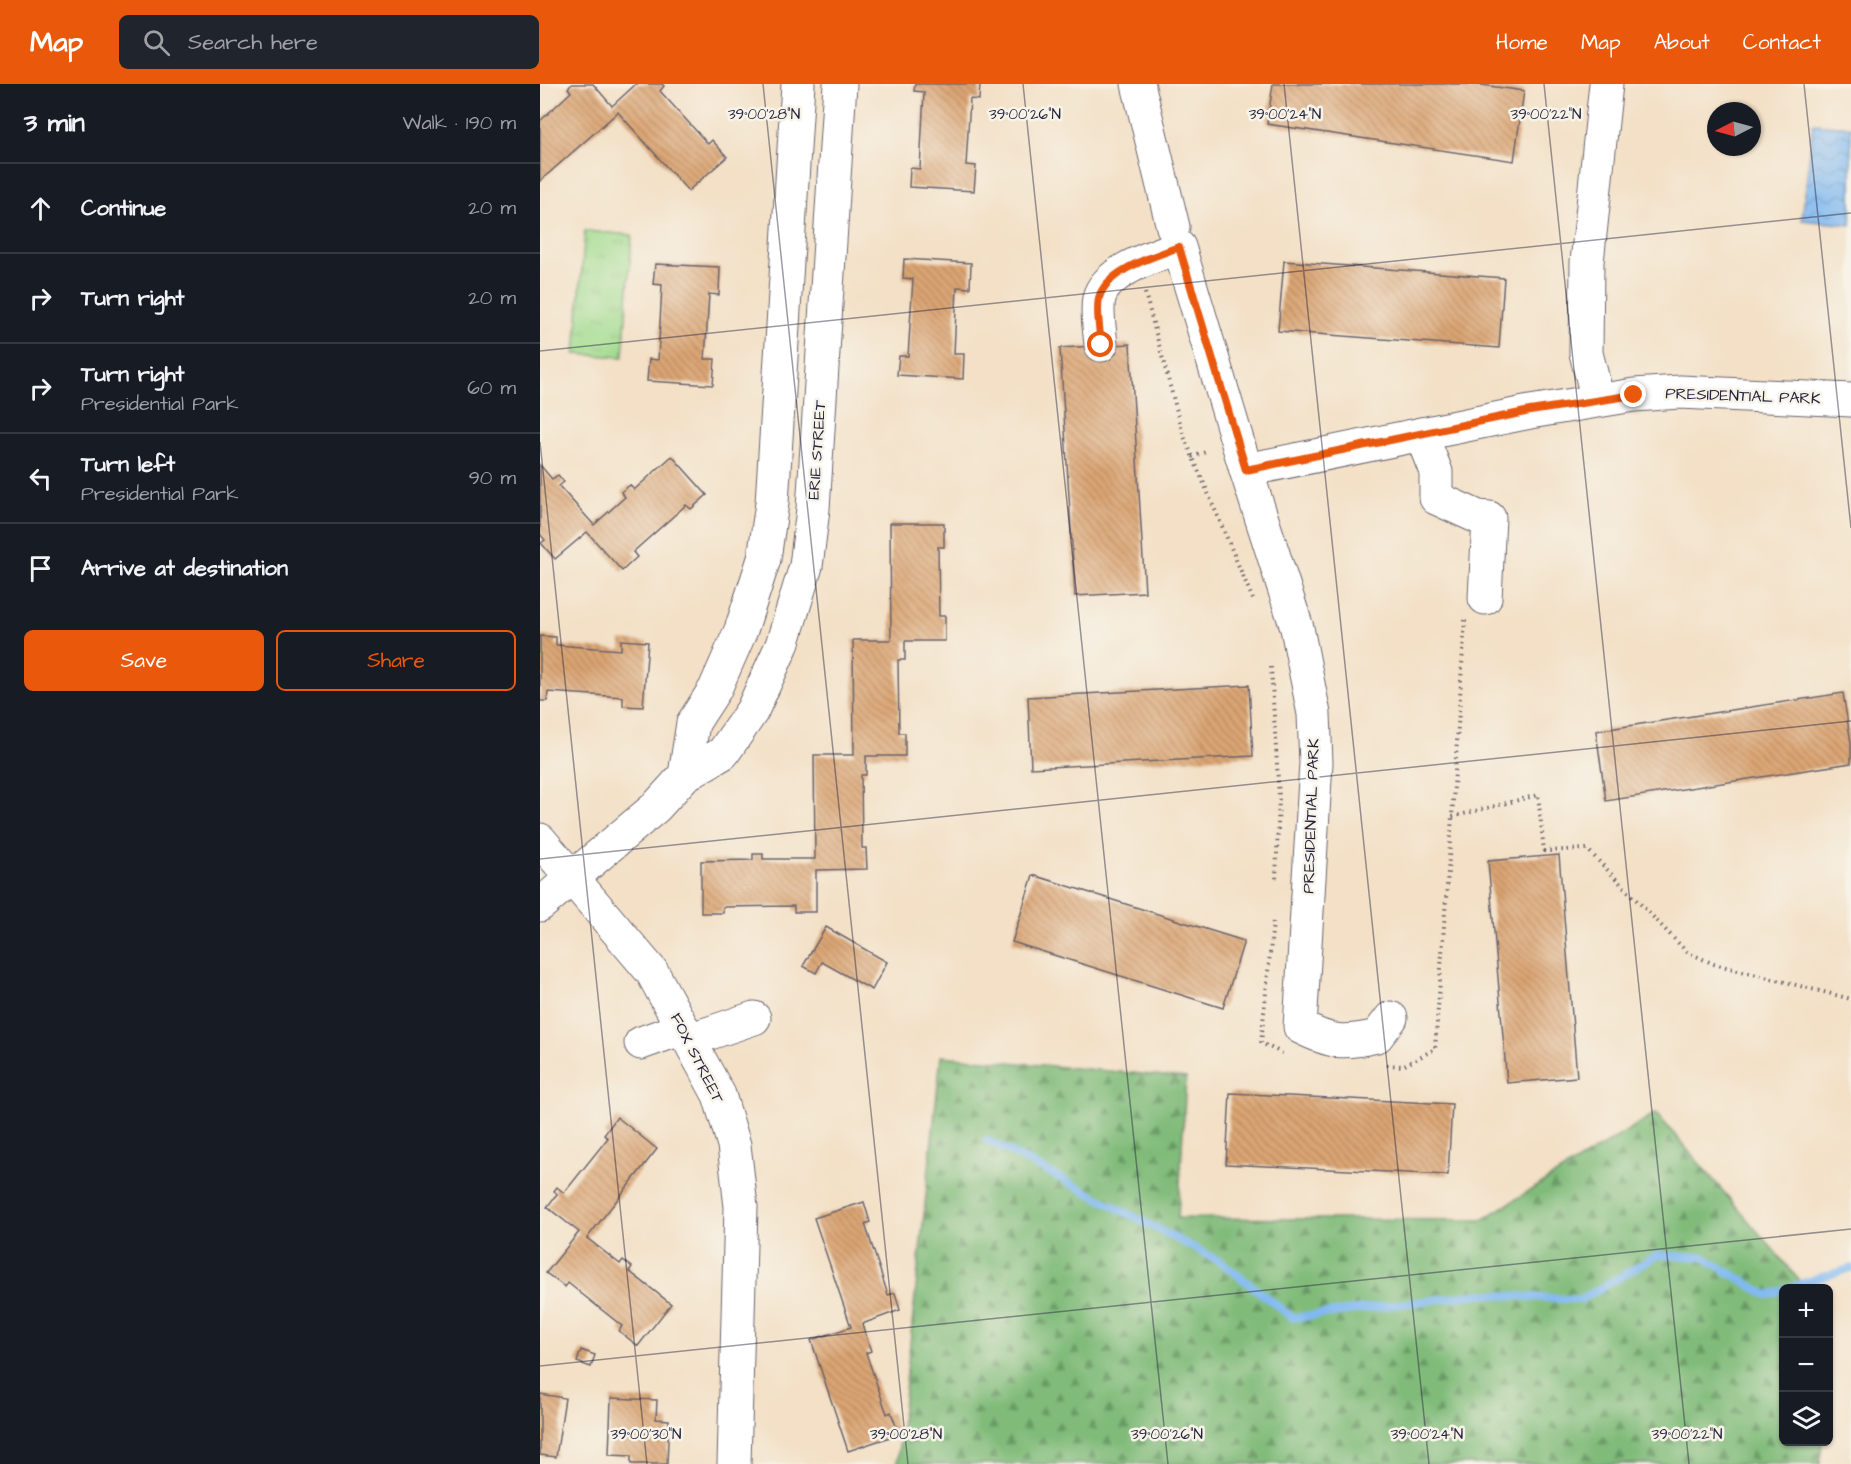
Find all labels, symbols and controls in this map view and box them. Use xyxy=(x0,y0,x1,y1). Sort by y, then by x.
search box xyxy=(119,15,539,69)
text: Map xyxy=(30,23,83,62)
icon: search xyxy=(140,26,173,59)
text: Search here xyxy=(188,27,318,58)
text: Home xyxy=(1496,28,1548,57)
text: Map xyxy=(1581,28,1621,57)
text: About xyxy=(1654,28,1710,57)
text: Contact xyxy=(1743,28,1821,57)
north arrow xyxy=(1707,102,1761,156)
text: 39°00'28"N xyxy=(728,104,800,125)
text: 39°00'26"N xyxy=(989,104,1061,125)
text: 39°00'24"N xyxy=(1249,104,1321,125)
text: 39°00'22"N xyxy=(1511,104,1581,125)
text: 3 min xyxy=(24,105,85,141)
text: Walk · 190 m xyxy=(403,109,516,137)
icon: ahead xyxy=(24,192,57,225)
text: Continue xyxy=(81,193,166,224)
text: 20 m xyxy=(468,194,516,222)
icon: right xyxy=(24,282,57,315)
text: Turn right xyxy=(81,283,184,314)
text: 20 m xyxy=(468,284,516,312)
route start xyxy=(1087,331,1113,357)
text: Turn right xyxy=(81,359,184,390)
icon: right xyxy=(24,372,57,405)
text: 60 m xyxy=(467,374,516,402)
route end xyxy=(1620,381,1646,407)
street label: PRESIDENTIAL PARK xyxy=(1665,382,1821,410)
text: Presidential Park xyxy=(81,390,238,418)
street label: ERIE STREET xyxy=(803,399,831,501)
text: Turn left xyxy=(81,449,175,480)
icon: left xyxy=(24,462,57,495)
text: 90 m xyxy=(468,464,516,492)
text: Presidential Park xyxy=(81,480,238,508)
icon: arrive xyxy=(24,552,57,585)
text: Arrive at destination xyxy=(81,553,288,584)
button: Save xyxy=(24,630,264,691)
button: Share xyxy=(276,630,516,691)
street label: PRESIDENTIAL PARK xyxy=(1297,738,1325,894)
street label: FOX STREET xyxy=(665,1009,729,1107)
map controls xyxy=(1779,1284,1833,1446)
button: + xyxy=(1779,1284,1833,1338)
button: − xyxy=(1779,1338,1833,1392)
button: layers xyxy=(1779,1392,1833,1446)
text: 39°00'30"N xyxy=(611,1424,681,1445)
text: 39°00'28"N xyxy=(870,1424,942,1445)
text: 39°00'26"N xyxy=(1131,1424,1203,1445)
text: 39°00'24"N xyxy=(1391,1424,1463,1445)
text: 39°00'22"N xyxy=(1652,1424,1722,1445)

